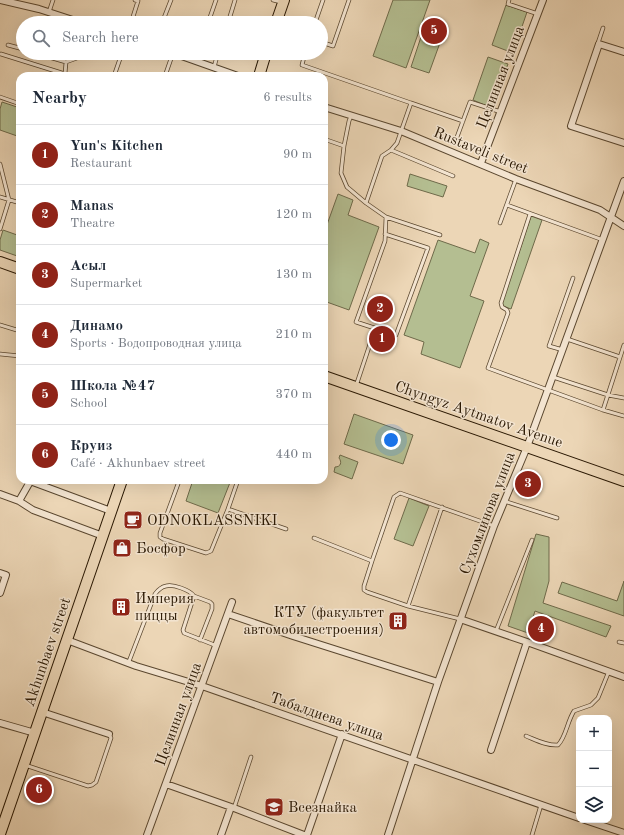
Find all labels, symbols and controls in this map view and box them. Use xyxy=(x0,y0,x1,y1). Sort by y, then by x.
search box xyxy=(16,16,328,60)
pin: 5 xyxy=(421,16,447,46)
street label: Целинная улица xyxy=(475,24,528,131)
icon: search xyxy=(30,27,52,49)
text: Search here xyxy=(62,31,139,46)
text: Nearby xyxy=(32,90,87,107)
text: 6 results xyxy=(263,91,312,104)
street label: Rustaveli street xyxy=(431,126,530,177)
text: Yun's Kitchen xyxy=(70,139,163,154)
text: 1 xyxy=(41,148,49,161)
text: 90 m xyxy=(283,148,312,161)
text: Restaurant xyxy=(70,157,132,170)
text: Manas xyxy=(70,199,113,214)
text: 2 xyxy=(41,208,49,221)
text: 120 m xyxy=(275,208,312,221)
text: Theatre xyxy=(70,217,115,230)
text: Асыл xyxy=(70,259,106,274)
text: 3 xyxy=(41,268,49,281)
text: 130 m xyxy=(275,268,312,281)
text: Supermarket xyxy=(70,277,142,290)
pin: 2 xyxy=(367,294,393,324)
text: Динамо xyxy=(70,319,123,334)
pin: 1 xyxy=(369,324,395,354)
text: 4 xyxy=(41,328,49,341)
text: 210 m xyxy=(275,328,312,341)
text: Sports · Водопроводная улица xyxy=(70,337,242,350)
text: Школа №47 xyxy=(70,379,155,394)
street label: Chyngyz Aytmatov Avenue xyxy=(393,380,564,451)
text: 5 xyxy=(41,388,49,401)
text: 370 m xyxy=(275,388,312,401)
text: School xyxy=(70,397,107,410)
your location xyxy=(381,430,401,450)
text: Круиз xyxy=(70,439,112,454)
text: 6 xyxy=(41,448,49,461)
text: 440 m xyxy=(275,448,312,461)
street label: Сухомлинова улица xyxy=(458,450,519,577)
text: Café · Akhunbaev street xyxy=(70,457,206,470)
pin: 3 xyxy=(515,469,541,499)
cafe icon: ODNOKLASSNIKI xyxy=(122,509,144,531)
place label: ODNOKLASSNIKI xyxy=(147,514,278,529)
shop icon: Босфор xyxy=(111,537,133,559)
place label: Босфор xyxy=(136,542,186,557)
place label: Империя пиццы xyxy=(135,592,194,624)
street label: Akhunbaev street xyxy=(23,596,74,709)
building icon: Империя пиццы xyxy=(110,596,132,618)
place label: КТУ (факультет автомобилестроения) xyxy=(243,606,384,638)
building icon: КТУ (факультет автомобилестроения) xyxy=(387,610,409,632)
pin: 4 xyxy=(528,614,554,644)
street label: Целинная улица xyxy=(154,660,205,768)
street label: Табалдиева улица xyxy=(268,691,386,744)
map controls xyxy=(576,715,612,823)
button: + xyxy=(576,715,612,751)
button: − xyxy=(576,751,612,787)
pin: 6 xyxy=(26,775,52,805)
button: layers xyxy=(576,787,612,823)
school or university icon: Всезнайка xyxy=(263,796,285,818)
place label: Всезнайка xyxy=(288,801,358,816)

